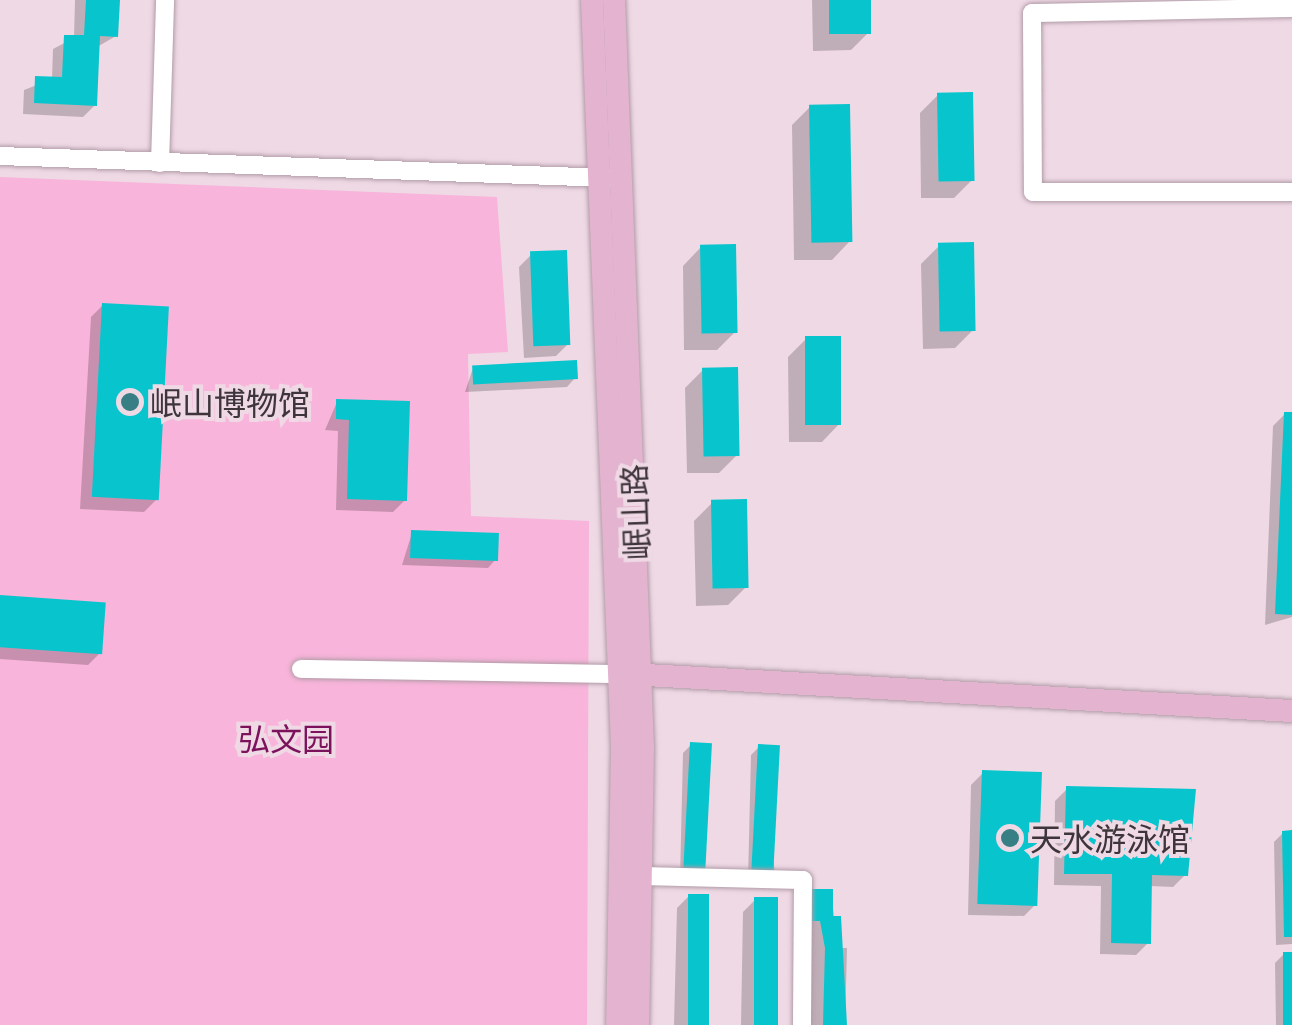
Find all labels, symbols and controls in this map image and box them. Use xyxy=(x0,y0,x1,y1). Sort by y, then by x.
place label: 岷山博物馆 xyxy=(150,383,310,421)
marker: 岷山博物馆 xyxy=(119,391,141,413)
street label: 岷山路 xyxy=(614,463,656,561)
park label: 弘文园 xyxy=(238,719,334,757)
place label: 天水游泳馆 xyxy=(1030,819,1190,857)
marker: 天水游泳馆 xyxy=(999,827,1021,849)

